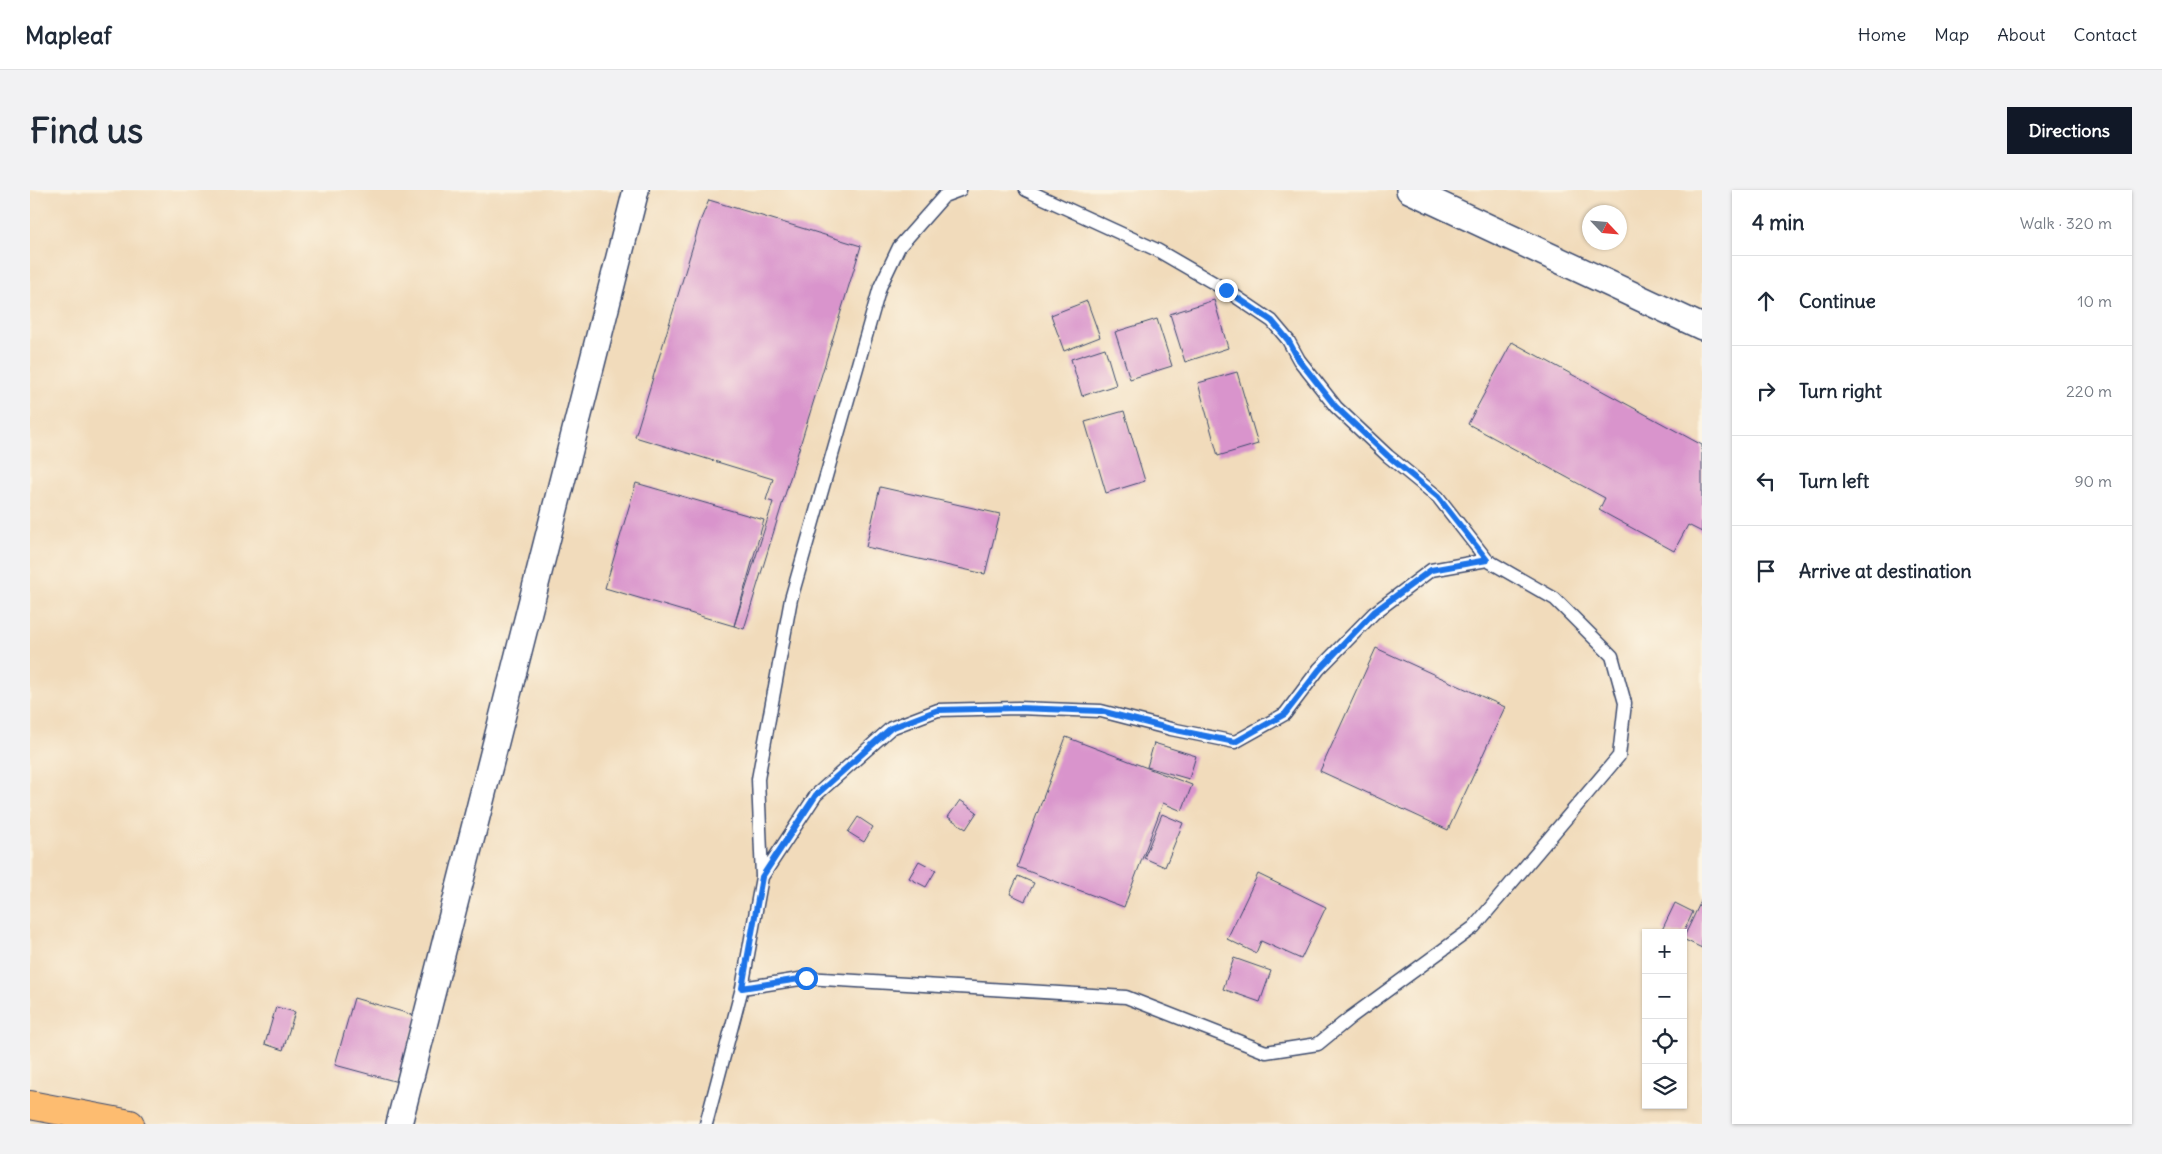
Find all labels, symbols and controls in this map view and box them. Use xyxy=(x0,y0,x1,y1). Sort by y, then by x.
text: Mapleaf xyxy=(25,20,112,50)
text: Home xyxy=(1858,23,1906,46)
text: Map xyxy=(1934,23,1969,46)
text: About xyxy=(1997,23,2045,46)
text: Contact xyxy=(2073,23,2137,46)
button: Directions xyxy=(2007,107,2132,154)
text: Find us xyxy=(30,108,143,152)
north arrow xyxy=(1582,205,1627,250)
text: 4 min xyxy=(1752,209,1804,236)
text: Walk · 320 m xyxy=(2020,213,2112,233)
route end xyxy=(1215,279,1238,302)
icon: ahead xyxy=(1752,287,1780,315)
text: Continue xyxy=(1799,289,1876,313)
text: 10 m xyxy=(2077,291,2112,311)
icon: right xyxy=(1752,377,1780,405)
text: Turn right xyxy=(1799,379,1882,403)
text: 220 m xyxy=(2066,381,2112,401)
icon: left xyxy=(1752,467,1780,495)
text: Turn left xyxy=(1799,469,1869,493)
text: 90 m xyxy=(2074,471,2112,491)
icon: arrive xyxy=(1752,557,1780,585)
text: Arrive at destination xyxy=(1799,559,1972,583)
map controls xyxy=(1642,929,1687,1109)
button: + xyxy=(1642,929,1687,974)
route start xyxy=(795,967,818,990)
button: − xyxy=(1642,974,1687,1019)
button: locate xyxy=(1642,1019,1687,1064)
button: layers xyxy=(1642,1064,1687,1109)

